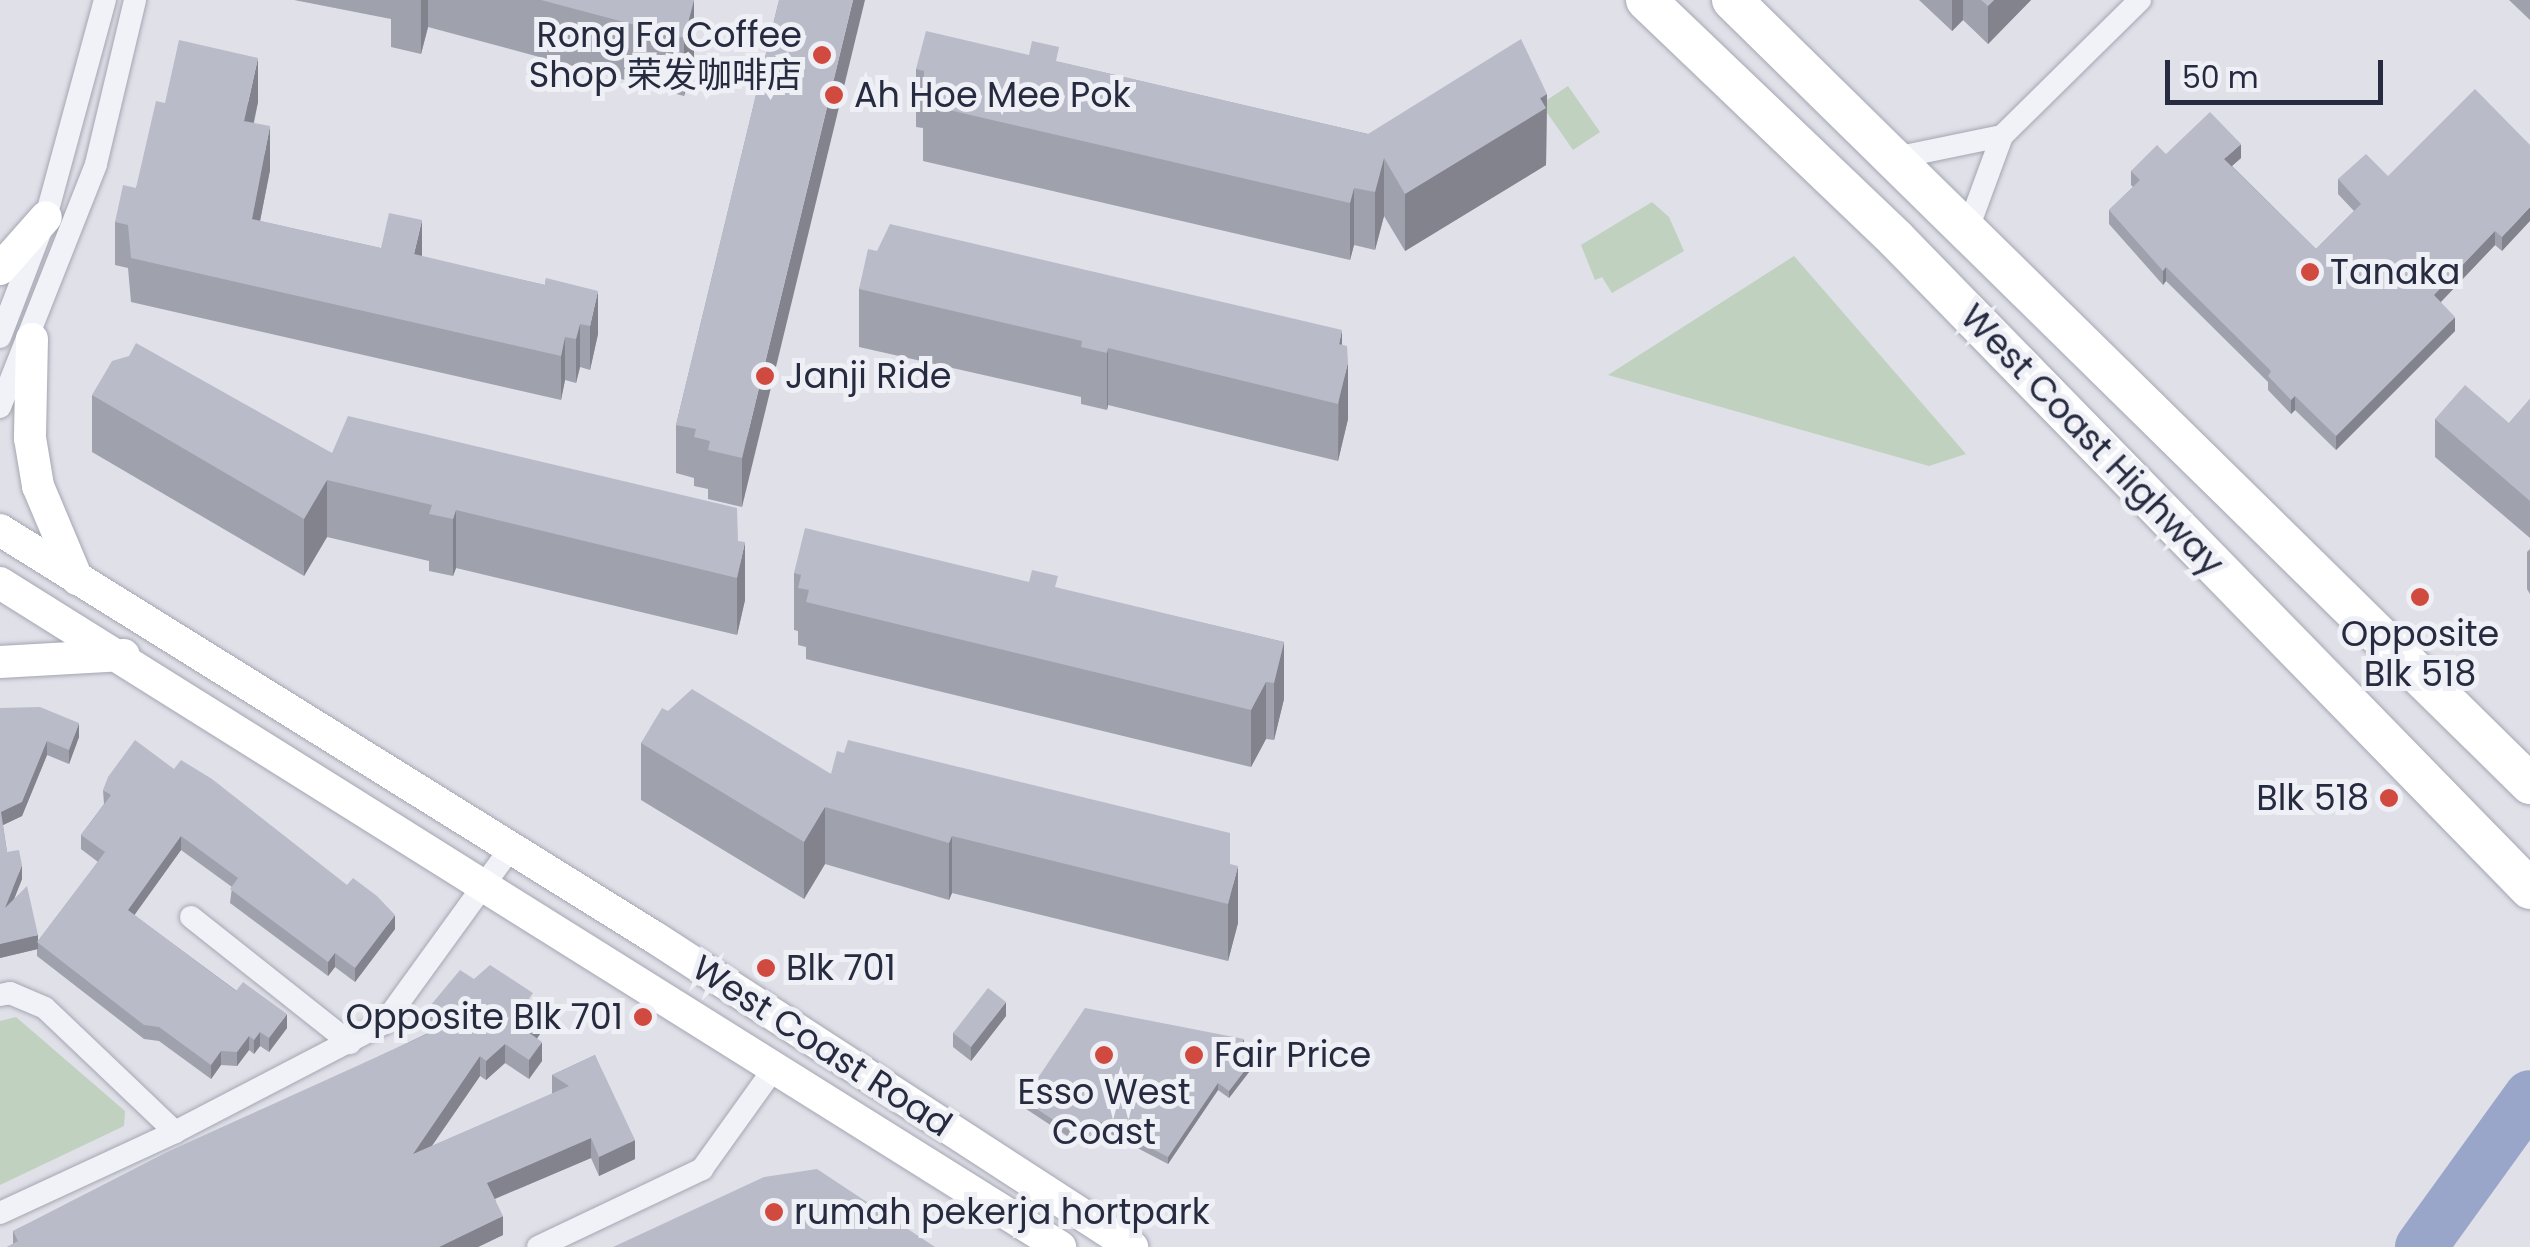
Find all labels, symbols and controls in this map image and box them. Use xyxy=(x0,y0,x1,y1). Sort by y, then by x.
place label: Rong Fa Coffee Shop 荣发咖啡店 xyxy=(529,14,802,96)
scale bar xyxy=(2170,40,2388,102)
marker: Rong Fa Coffee Shop 荣发咖啡店 xyxy=(811,44,833,66)
text: 50 m xyxy=(2182,56,2259,99)
place label: Ah Hoe Mee Pok xyxy=(854,74,1131,116)
marker: Ah Hoe Mee Pok xyxy=(823,84,845,106)
place label: Tanaka xyxy=(2330,251,2460,293)
marker: Tanaka xyxy=(2299,261,2321,283)
street label: West Coast Highway xyxy=(1952,296,2232,584)
place label: Janji Ride xyxy=(785,355,951,397)
marker: Janji Ride xyxy=(754,365,776,387)
marker: Opposite Blk 518 xyxy=(2409,586,2431,608)
place label: Opposite Blk 518 xyxy=(2341,613,2499,695)
place label: Blk 518 xyxy=(2256,777,2369,819)
marker: Blk 518 xyxy=(2378,787,2400,809)
street label: West Coast Road xyxy=(684,947,960,1145)
place label: Blk 701 xyxy=(786,947,896,989)
marker: Blk 701 xyxy=(755,957,777,979)
place label: Opposite Blk 701 xyxy=(345,996,623,1038)
marker: Opposite Blk 701 xyxy=(632,1006,654,1028)
place label: Fair Price xyxy=(1214,1034,1371,1076)
marker: Esso West Coast xyxy=(1093,1044,1115,1066)
marker: Fair Price xyxy=(1183,1044,1205,1066)
place label: Esso West Coast xyxy=(1017,1071,1191,1153)
place label: rumah pekerja hortpark xyxy=(794,1191,1210,1233)
marker: rumah pekerja hortpark xyxy=(763,1201,785,1223)

